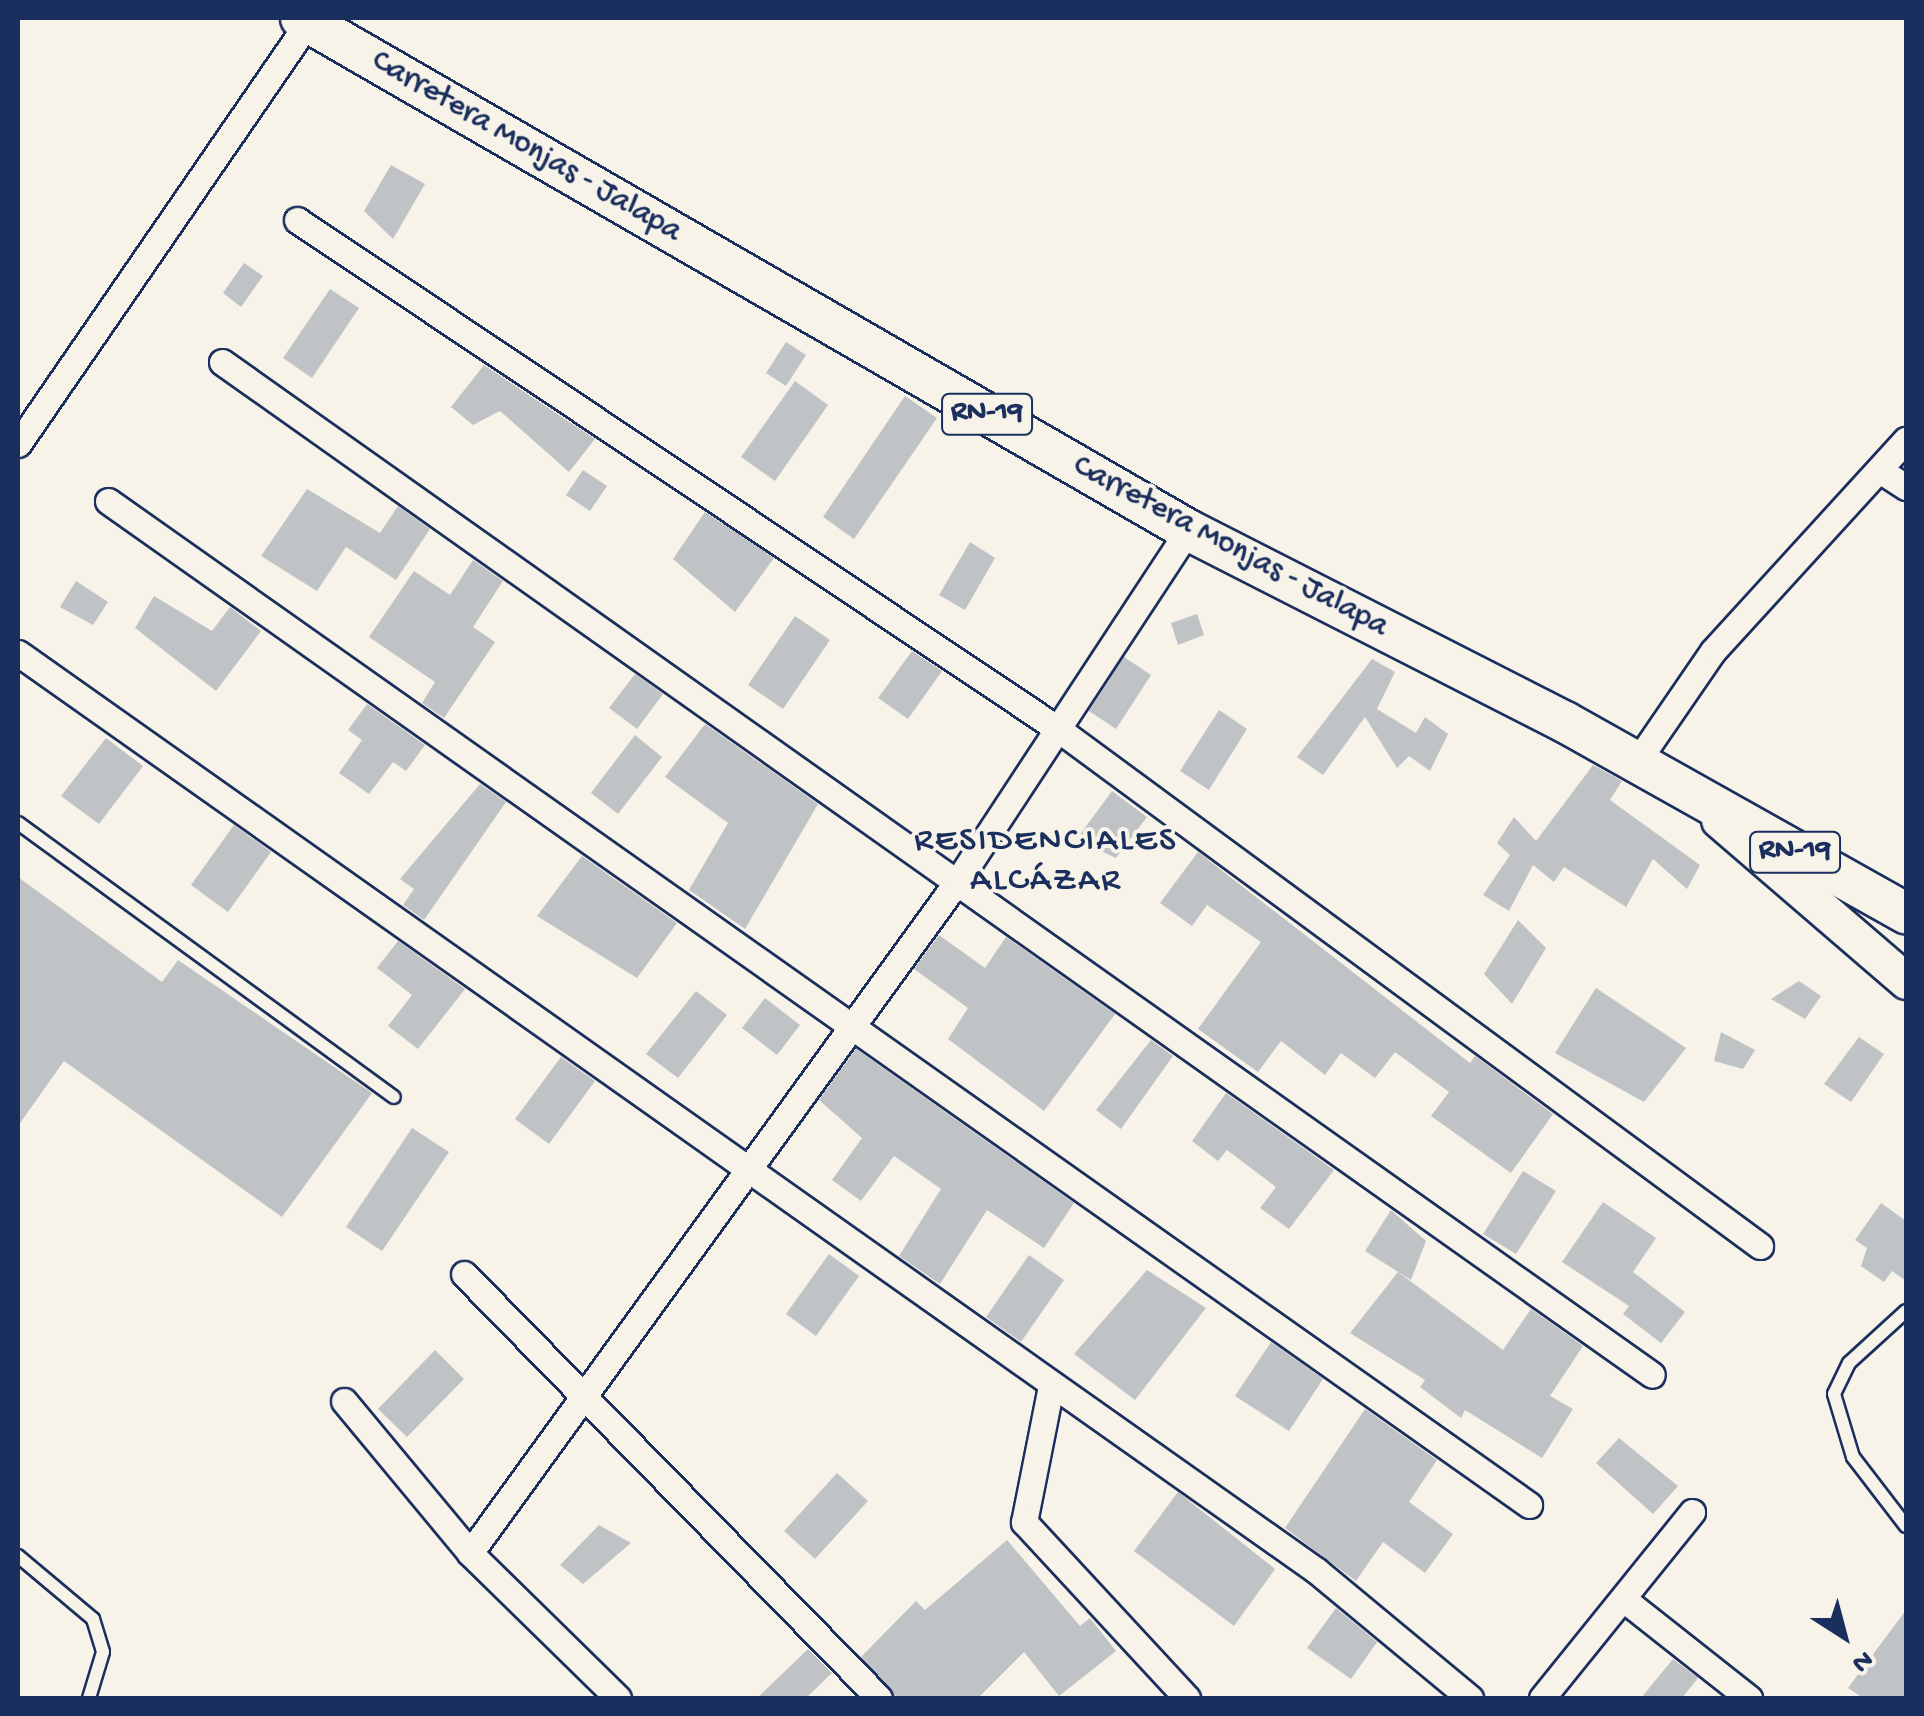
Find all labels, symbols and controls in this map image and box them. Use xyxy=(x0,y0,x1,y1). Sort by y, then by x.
street label: Carretera Monjas - Jalapa xyxy=(364,42,688,252)
road number: RN-19 xyxy=(940,389,1034,439)
street label: Carretera Monjas - Jalapa xyxy=(1066,448,1394,646)
district label: RESIDENCIALES ALCÁZAR xyxy=(914,821,1178,903)
road number: RN-19 xyxy=(1748,827,1842,877)
north arrow xyxy=(1794,1586,1894,1686)
text: N xyxy=(1845,1642,1879,1679)

